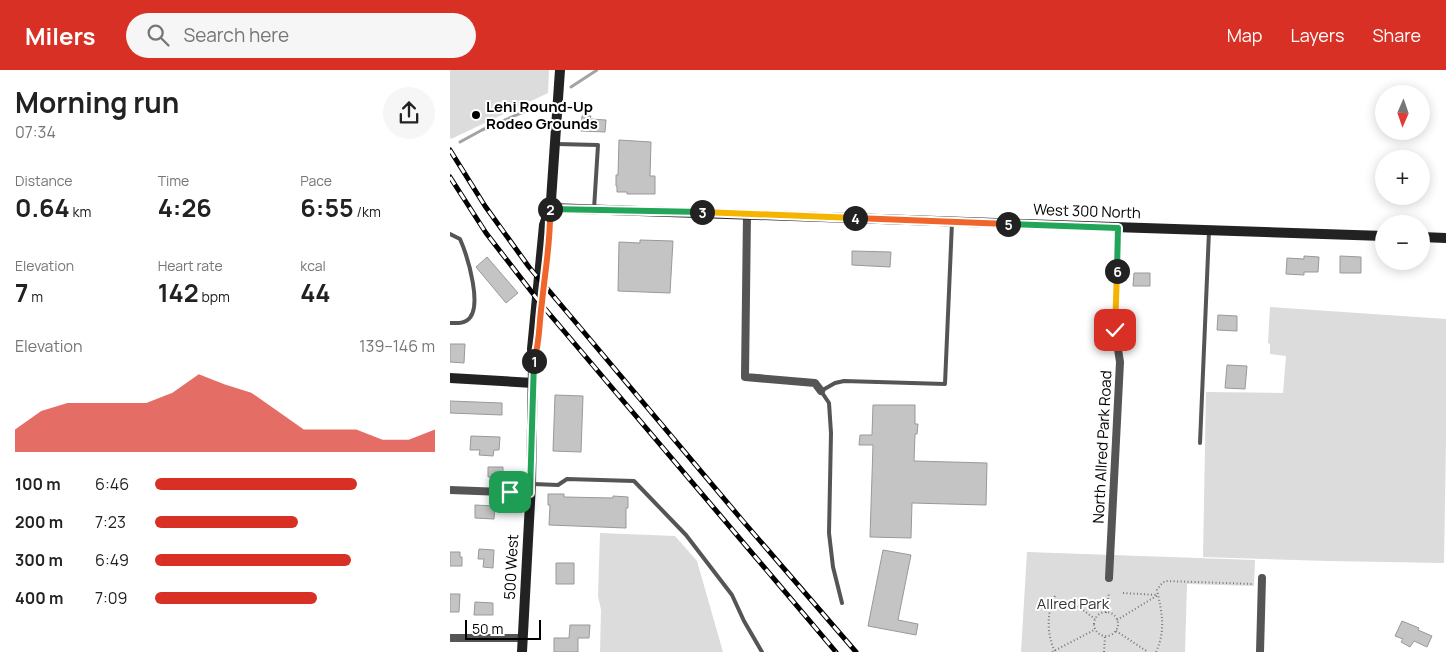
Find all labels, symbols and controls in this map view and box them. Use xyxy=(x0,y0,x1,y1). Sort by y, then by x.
search box xyxy=(126,13,476,58)
text: Milers xyxy=(25,19,96,52)
icon: search xyxy=(144,21,172,49)
text: Search here xyxy=(184,22,289,48)
text: Map xyxy=(1227,23,1262,47)
text: Layers xyxy=(1290,23,1344,47)
text: Share xyxy=(1372,23,1421,47)
text: Morning run xyxy=(15,83,179,121)
north arrow xyxy=(1375,85,1430,140)
map controls xyxy=(1375,85,1430,270)
button: share xyxy=(383,87,435,139)
place label: Lehi Round-Up Rodeo Grounds xyxy=(486,96,598,134)
marker: Lehi Round-Up Rodeo Grounds xyxy=(470,109,482,121)
text: 07:34 xyxy=(15,121,56,143)
button: + xyxy=(1375,150,1430,205)
text: Distance xyxy=(15,171,72,190)
text: Time xyxy=(158,171,189,190)
text: Pace xyxy=(300,171,332,190)
text: 0.64 xyxy=(15,190,70,225)
text: 4:26 xyxy=(158,190,212,225)
text: 6:55 xyxy=(300,190,354,225)
pin: 2 xyxy=(538,196,562,222)
street label: West 300 North xyxy=(1033,199,1141,223)
text: 2 xyxy=(546,200,555,219)
pin: 3 xyxy=(690,200,714,224)
text: km xyxy=(70,202,91,221)
text: /km xyxy=(354,202,381,221)
text: 3 xyxy=(698,203,707,222)
pin: 4 xyxy=(842,206,868,230)
text: 4 xyxy=(851,209,860,228)
pin: 5 xyxy=(996,212,1020,236)
text: 5 xyxy=(1004,215,1013,234)
button: − xyxy=(1375,215,1430,270)
text: Elevation xyxy=(15,256,74,275)
text: Heart rate xyxy=(158,256,223,275)
text: kcal xyxy=(300,256,326,275)
pin: 6 xyxy=(1104,258,1130,284)
text: 6 xyxy=(1113,262,1122,281)
text: 7 xyxy=(15,275,28,310)
text: 142 xyxy=(158,275,199,310)
text: 44 xyxy=(300,275,330,310)
text: m xyxy=(28,287,43,306)
text: bpm xyxy=(199,287,230,306)
pin xyxy=(1094,309,1136,351)
icon: check xyxy=(1101,316,1129,344)
text: Elevation xyxy=(15,335,83,357)
text: 139–146 m xyxy=(359,335,435,357)
pin: 1 xyxy=(522,348,546,374)
text: 1 xyxy=(531,352,538,371)
street label: North Allred Park Road xyxy=(1088,370,1116,524)
pin xyxy=(489,471,531,513)
text: 100 m xyxy=(15,473,61,495)
text: 6:46 xyxy=(95,473,129,495)
icon: arrive xyxy=(496,478,524,506)
text: 200 m xyxy=(15,511,63,533)
text: 7:23 xyxy=(95,511,126,533)
street label: 500 West xyxy=(499,534,523,600)
text: 300 m xyxy=(15,549,63,571)
text: 6:49 xyxy=(95,549,129,571)
text: 400 m xyxy=(15,587,63,609)
text: 7:09 xyxy=(95,587,128,609)
park label: Allred Park xyxy=(1037,593,1110,614)
scale bar xyxy=(465,617,541,640)
text: 50 m xyxy=(472,619,503,638)

